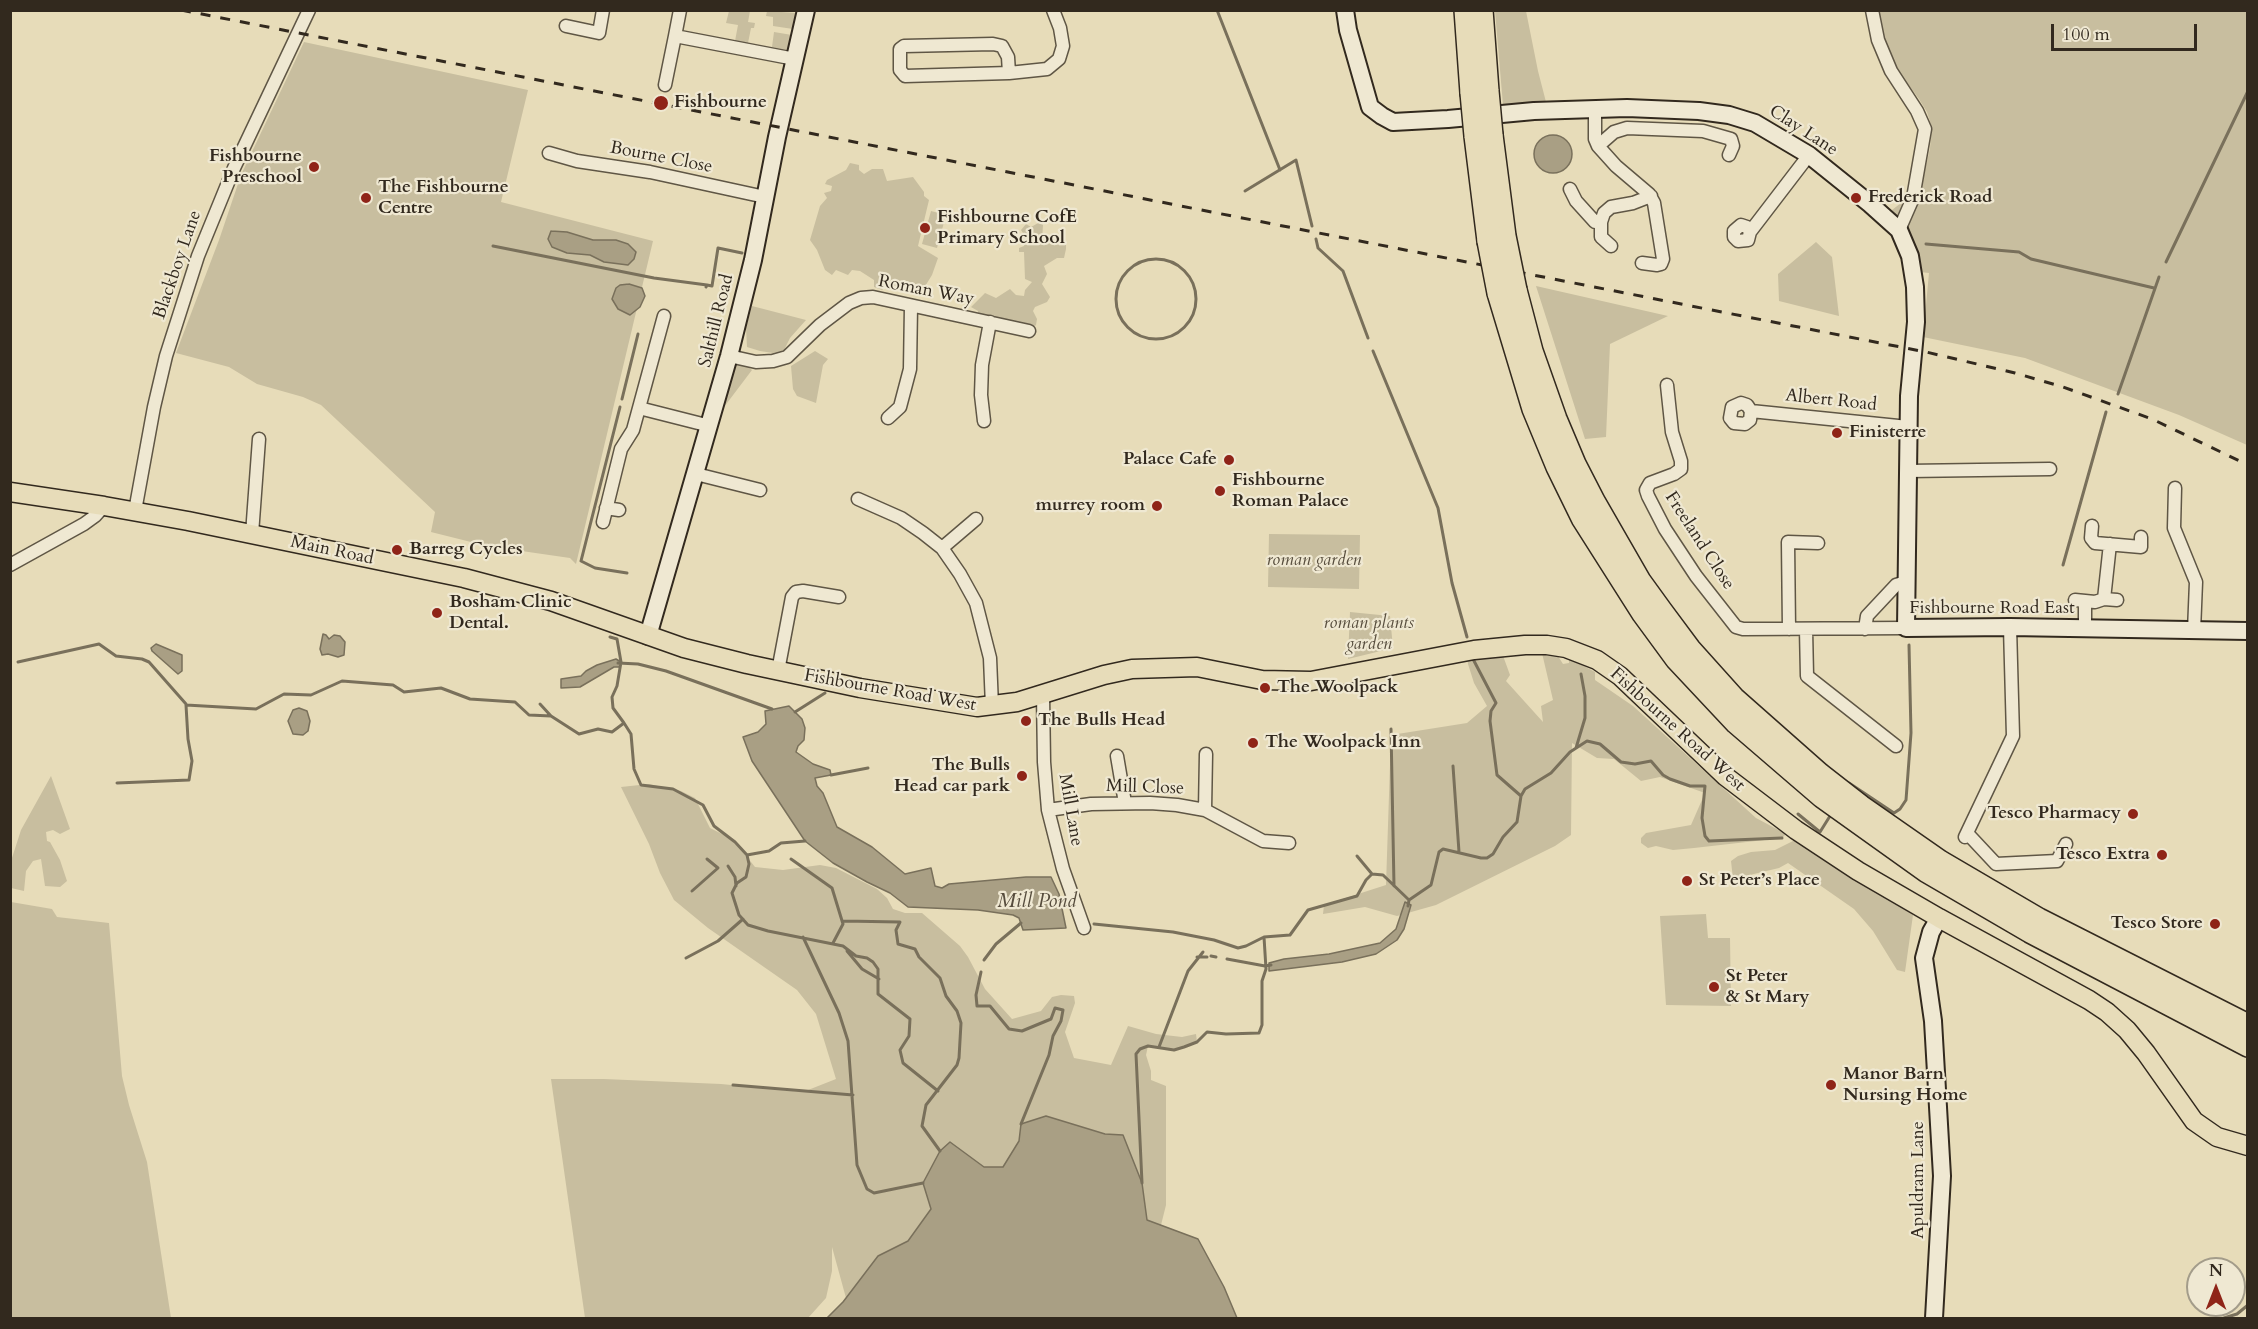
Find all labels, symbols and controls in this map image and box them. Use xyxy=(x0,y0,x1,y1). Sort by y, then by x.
scale bar xyxy=(2054,12,2200,50)
text: 100 m xyxy=(2062,22,2110,47)
place label: Fishbourne xyxy=(674,92,767,114)
marker: Fishbourne xyxy=(652,94,670,112)
street label: Clay Lane xyxy=(1765,101,1841,161)
street label: Bourne Close xyxy=(608,137,714,179)
place label: Fishbourne Preschool xyxy=(209,146,302,188)
marker: Fishbourne Preschool xyxy=(307,160,321,174)
place label: The Fishbourne Centre xyxy=(378,177,509,219)
place label: Frederick Road xyxy=(1868,187,1992,209)
marker: The Fishbourne Centre xyxy=(359,191,373,205)
marker: Frederick Road xyxy=(1849,191,1863,205)
place label: Fishbourne CofE Primary School xyxy=(937,207,1077,250)
street label: Blackboy Lane xyxy=(149,208,207,322)
marker: Fishbourne CofE Primary School xyxy=(918,221,932,235)
street label: Roman Way xyxy=(876,271,976,311)
street label: Salthill Road xyxy=(695,272,739,370)
street label: Albert Road xyxy=(1784,385,1878,417)
place label: Finisterre xyxy=(1849,422,1926,444)
marker: Finisterre xyxy=(1830,426,1844,440)
place label: Palace Cafe xyxy=(1123,449,1217,471)
marker: Palace Cafe xyxy=(1222,453,1236,467)
place label: Fishbourne Roman Palace xyxy=(1232,470,1349,512)
marker: Fishbourne Roman Palace xyxy=(1213,484,1227,498)
street label: Freeland Close xyxy=(1659,488,1739,594)
place label: murrey room xyxy=(1035,495,1145,517)
marker: murrey room xyxy=(1150,499,1164,513)
street label: Main Road xyxy=(288,532,376,570)
place label: Barreg Cycles xyxy=(409,539,523,561)
marker: Barreg Cycles xyxy=(390,543,404,557)
park label: roman garden xyxy=(1267,550,1361,572)
place label: Bosham Clinic Dental. xyxy=(449,592,572,634)
street label: Fishbourne Road East xyxy=(1909,598,2075,620)
marker: Bosham Clinic Dental. xyxy=(430,606,444,620)
park label: roman plants garden xyxy=(1324,613,1414,656)
street label: Fishbourne Road West xyxy=(1605,664,1749,796)
street label: Fishbourne Road West xyxy=(802,665,978,717)
place label: The Woolpack xyxy=(1277,677,1398,699)
marker: The Woolpack xyxy=(1258,681,1272,695)
place label: The Bulls Head xyxy=(1038,710,1165,732)
marker: The Bulls Head xyxy=(1019,714,1033,728)
place label: The Woolpack Inn xyxy=(1265,732,1421,754)
marker: The Woolpack Inn xyxy=(1246,736,1260,750)
place label: The Bulls Head car park xyxy=(894,755,1010,798)
marker: The Bulls Head car park xyxy=(1015,769,1029,783)
street label: Mill Lane xyxy=(1053,772,1087,848)
street label: Mill Close xyxy=(1106,776,1184,800)
place label: Tesco Pharmacy xyxy=(1987,803,2121,825)
marker: Tesco Pharmacy xyxy=(2126,807,2140,821)
place label: Tesco Extra xyxy=(2056,844,2150,866)
marker: Tesco Extra xyxy=(2155,848,2169,862)
place label: St Peter’s Place xyxy=(1699,870,1820,892)
marker: St Peter’s Place xyxy=(1680,874,1694,888)
water label: Mill Pond xyxy=(997,890,1077,914)
place label: Tesco Store xyxy=(2111,913,2203,935)
marker: Tesco Store xyxy=(2208,917,2222,931)
place label: St Peter & St Mary xyxy=(1726,966,1809,1008)
marker: St Peter & St Mary xyxy=(1707,980,1721,994)
place label: Manor Barn Nursing Home xyxy=(1843,1064,1968,1106)
marker: Manor Barn Nursing Home xyxy=(1824,1078,1838,1092)
street label: Apuldram Lane xyxy=(1908,1121,1930,1239)
north arrow xyxy=(2186,1257,2246,1317)
text: N xyxy=(2209,1260,2223,1282)

